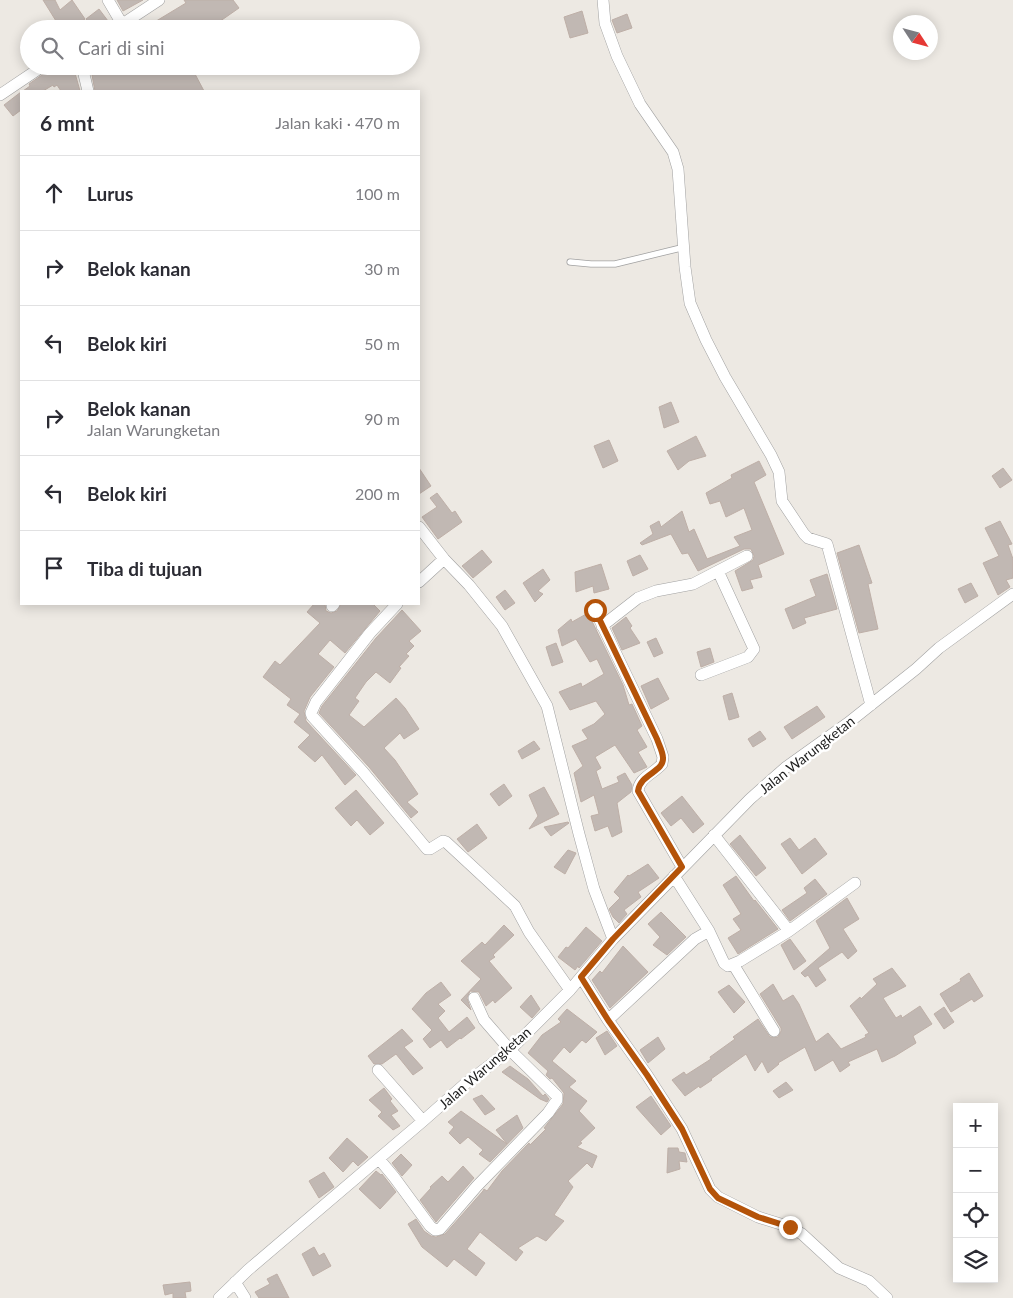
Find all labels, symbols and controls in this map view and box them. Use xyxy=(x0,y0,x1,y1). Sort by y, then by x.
north arrow xyxy=(893,15,938,60)
search box xyxy=(20,20,420,75)
icon: search xyxy=(38,34,66,62)
text: Cari di sini xyxy=(78,36,165,59)
text: 6 mnt xyxy=(40,110,94,135)
text: Jalan kaki · 470 m xyxy=(275,113,400,132)
icon: ahead xyxy=(40,179,68,207)
text: Lurus xyxy=(87,182,133,205)
text: 100 m xyxy=(355,184,400,203)
icon: right xyxy=(40,254,68,282)
text: Belok kanan xyxy=(87,257,191,280)
text: 30 m xyxy=(364,259,400,278)
icon: left xyxy=(40,329,68,357)
text: Belok kiri xyxy=(87,332,167,355)
text: 50 m xyxy=(364,334,400,353)
text: Belok kanan xyxy=(87,397,191,420)
icon: right xyxy=(40,404,68,432)
text: 90 m xyxy=(364,409,400,428)
text: Jalan Warungketan xyxy=(87,420,220,439)
icon: left xyxy=(40,479,68,507)
text: Belok kiri xyxy=(87,482,167,505)
text: 200 m xyxy=(355,484,400,503)
icon: arrive xyxy=(40,554,68,582)
text: Tiba di tujuan xyxy=(87,557,202,580)
route start xyxy=(584,599,607,622)
street label: Jalan Warungketan xyxy=(756,712,858,797)
street label: Jalan Warungketan xyxy=(435,1023,534,1112)
map controls xyxy=(953,1103,998,1283)
button: + xyxy=(953,1103,998,1148)
button: − xyxy=(953,1148,998,1193)
button: locate xyxy=(953,1193,998,1238)
route end xyxy=(779,1216,802,1239)
button: layers xyxy=(953,1238,998,1283)

